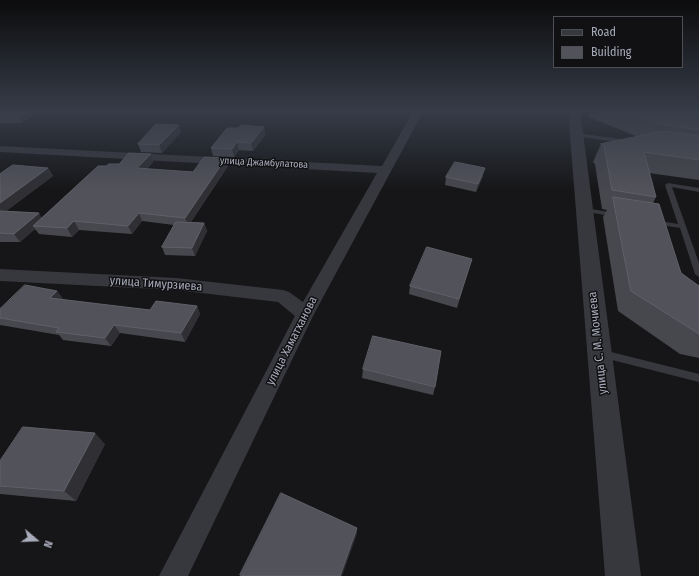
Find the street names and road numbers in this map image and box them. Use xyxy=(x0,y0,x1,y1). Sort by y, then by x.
street label: улица Джамбулатова xyxy=(220,155,308,171)
street label: улица Тимурзиева xyxy=(109,274,203,294)
street label: улица С. М. Мочиева xyxy=(585,291,611,395)
street label: улица Хаматханова xyxy=(263,294,321,388)

